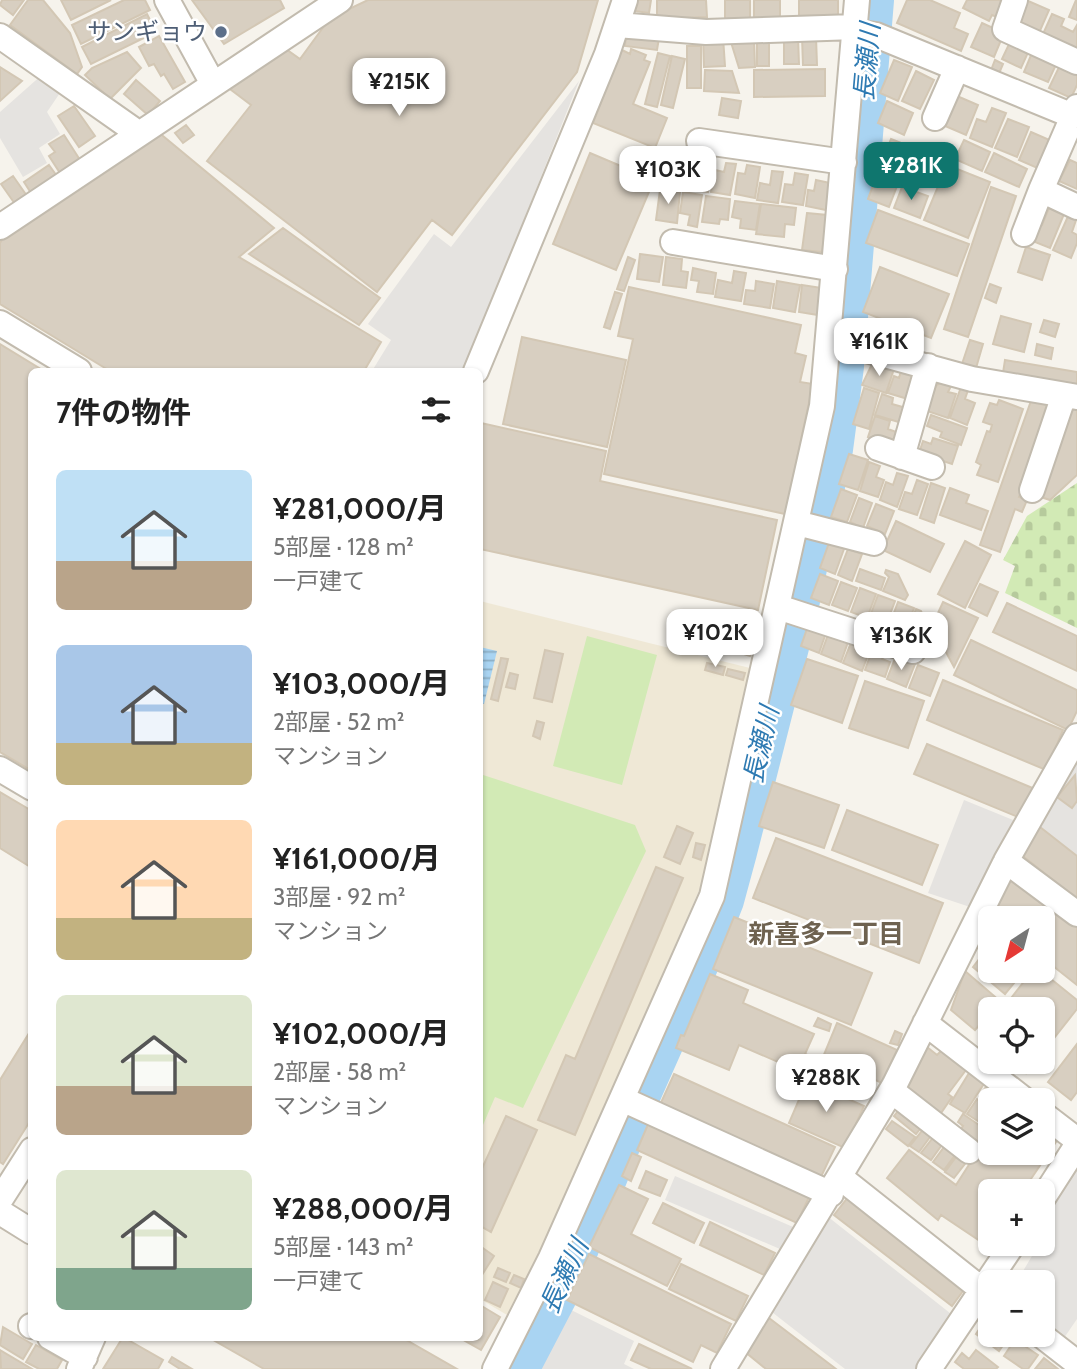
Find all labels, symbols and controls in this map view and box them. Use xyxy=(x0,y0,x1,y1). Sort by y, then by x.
place label: サンギョウ xyxy=(87,17,207,46)
water label: 長瀬川 xyxy=(848,19,887,102)
marker: サンギョウ xyxy=(213,24,229,40)
pin: ¥215K xyxy=(350,58,448,118)
text: ¥215K xyxy=(368,67,430,95)
pin: ¥281K xyxy=(862,142,960,202)
pin: ¥103K xyxy=(619,146,717,206)
text: ¥281K xyxy=(880,151,942,179)
text: ¥103K xyxy=(635,155,701,183)
pin: ¥161K xyxy=(830,318,928,378)
text: ¥161K xyxy=(850,327,908,355)
icon: filters xyxy=(417,391,455,429)
text: 7件の物件 xyxy=(56,394,191,431)
text: ¥281,000/月 xyxy=(273,490,447,527)
icon: home xyxy=(112,498,196,582)
text: 5部屋 · 128 m² xyxy=(273,533,414,561)
text: 一戸建て xyxy=(273,567,365,595)
pin: ¥102K xyxy=(666,610,764,669)
pin: ¥136K xyxy=(852,612,950,672)
text: ¥102K xyxy=(682,618,748,646)
text: ¥136K xyxy=(870,621,932,649)
text: ¥103,000/月 xyxy=(273,665,450,702)
icon: home xyxy=(112,673,196,757)
water label: 長瀬川 xyxy=(737,700,786,787)
text: 2部屋 · 52 m² xyxy=(273,708,404,736)
text: マンション xyxy=(273,742,388,770)
text: ¥161,000/月 xyxy=(273,840,441,877)
icon: home xyxy=(112,848,196,932)
text: 3部屋 · 92 m² xyxy=(273,883,405,911)
north arrow xyxy=(978,906,1055,984)
map controls xyxy=(978,906,1055,1347)
text: マンション xyxy=(273,917,388,945)
district label: 新喜多一丁目 xyxy=(748,918,904,950)
button: locate xyxy=(978,997,1055,1074)
text: ¥102,000/月 xyxy=(273,1015,450,1052)
icon: home xyxy=(112,1023,196,1107)
pin: ¥288K xyxy=(777,1054,875,1114)
text: 2部屋 · 58 m² xyxy=(273,1058,406,1086)
text: ¥288K xyxy=(792,1063,860,1091)
button: layers xyxy=(978,1088,1055,1165)
text: マンション xyxy=(273,1092,388,1120)
button: + xyxy=(978,1179,1055,1256)
text: ¥288,000/月 xyxy=(273,1190,454,1227)
icon: home xyxy=(112,1198,196,1282)
water label: 長瀬川 xyxy=(533,1231,596,1318)
text: 5部屋 · 143 m² xyxy=(273,1233,413,1261)
text: 一戸建て xyxy=(273,1267,365,1295)
button: − xyxy=(978,1270,1055,1347)

